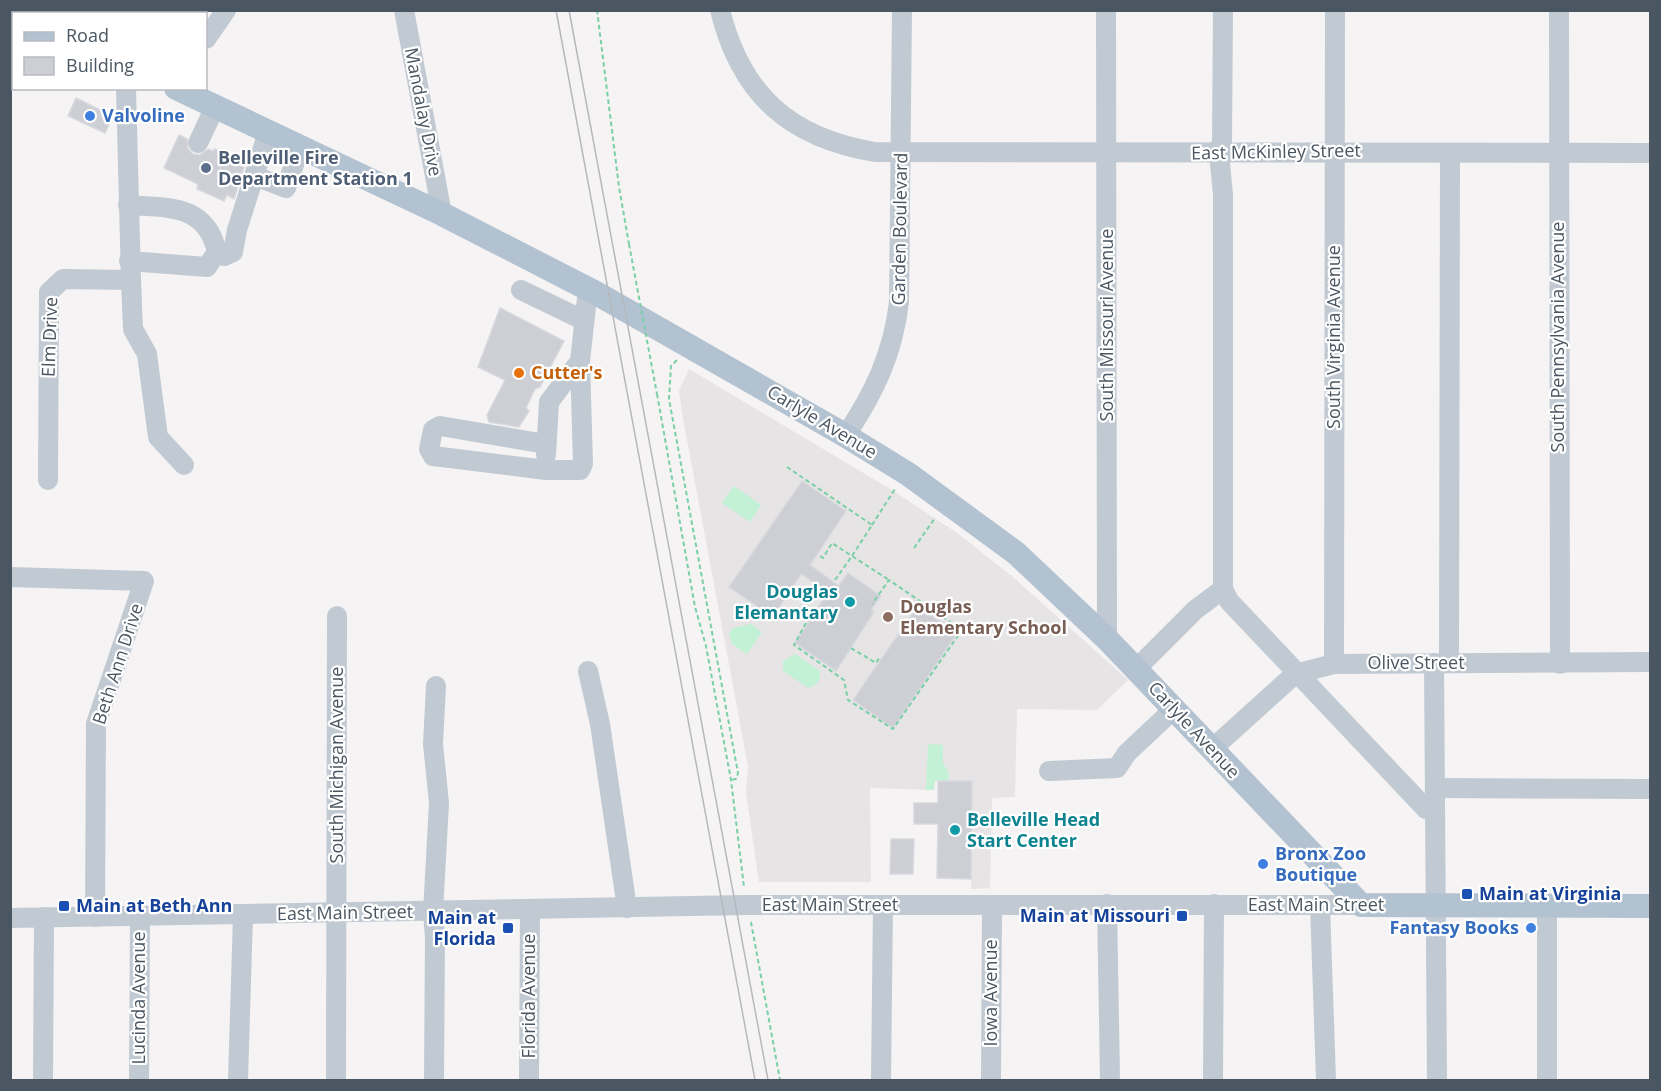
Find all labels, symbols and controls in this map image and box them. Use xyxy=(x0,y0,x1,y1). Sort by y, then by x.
legend xyxy=(12,12,207,90)
text: Road xyxy=(66,23,109,47)
street label: Mandalay Drive xyxy=(400,45,448,178)
text: Building xyxy=(66,53,134,77)
place label: Valvoline xyxy=(102,103,185,127)
marker: Valvoline xyxy=(83,109,97,123)
street label: East McKinley Street xyxy=(1191,138,1361,164)
place label: Belleville Fire Department Station 1 xyxy=(218,145,413,190)
street label: Garden Boulevard xyxy=(886,152,912,306)
marker: Belleville Fire Department Station 1 xyxy=(199,161,213,175)
street label: South Pennsylvania Avenue xyxy=(1545,222,1569,452)
street label: South Missouri Avenue xyxy=(1094,229,1118,421)
street label: South Virginia Avenue xyxy=(1321,245,1345,429)
street label: Elm Drive xyxy=(36,297,62,377)
place label: Cutter's xyxy=(531,360,603,384)
marker: Cutter's xyxy=(512,366,526,380)
street label: Carlyle Avenue xyxy=(763,379,882,463)
place label: Douglas Elemantary xyxy=(734,579,839,624)
place label: Douglas Elementary School xyxy=(900,594,1067,639)
marker: Douglas Elemantary xyxy=(843,595,857,609)
street label: Beth Ann Drive xyxy=(86,600,148,727)
marker: Douglas Elementary School xyxy=(881,610,895,624)
street label: Olive Street xyxy=(1367,650,1465,674)
street label: South Michigan Avenue xyxy=(324,667,348,863)
street label: Carlyle Avenue xyxy=(1144,676,1246,783)
place label: Belleville Head Start Center xyxy=(967,807,1100,852)
marker: Belleville Head Start Center xyxy=(948,823,962,837)
place label: Bronx Zoo Boutique xyxy=(1275,841,1366,886)
marker: Bronx Zoo Boutique xyxy=(1256,857,1270,871)
place label: Main at Virginia xyxy=(1479,881,1621,905)
marker: Main at Virginia xyxy=(1460,887,1474,901)
street label: East Main Street xyxy=(762,892,898,916)
street label: East Main Street xyxy=(1248,892,1384,916)
place label: Main at Beth Ann xyxy=(76,893,232,917)
marker: Main at Beth Ann xyxy=(57,899,71,913)
street label: East Main Street xyxy=(277,899,413,925)
place label: Main at Missouri xyxy=(1020,903,1170,927)
place label: Main at Florida xyxy=(427,905,496,950)
marker: Main at Missouri xyxy=(1175,909,1189,923)
place label: Fantasy Books xyxy=(1389,915,1519,939)
marker: Main at Florida xyxy=(501,921,515,935)
marker: Fantasy Books xyxy=(1524,921,1538,935)
street label: Lucinda Avenue xyxy=(126,932,150,1065)
street label: Florida Avenue xyxy=(516,934,540,1058)
street label: Iowa Avenue xyxy=(978,939,1002,1047)

